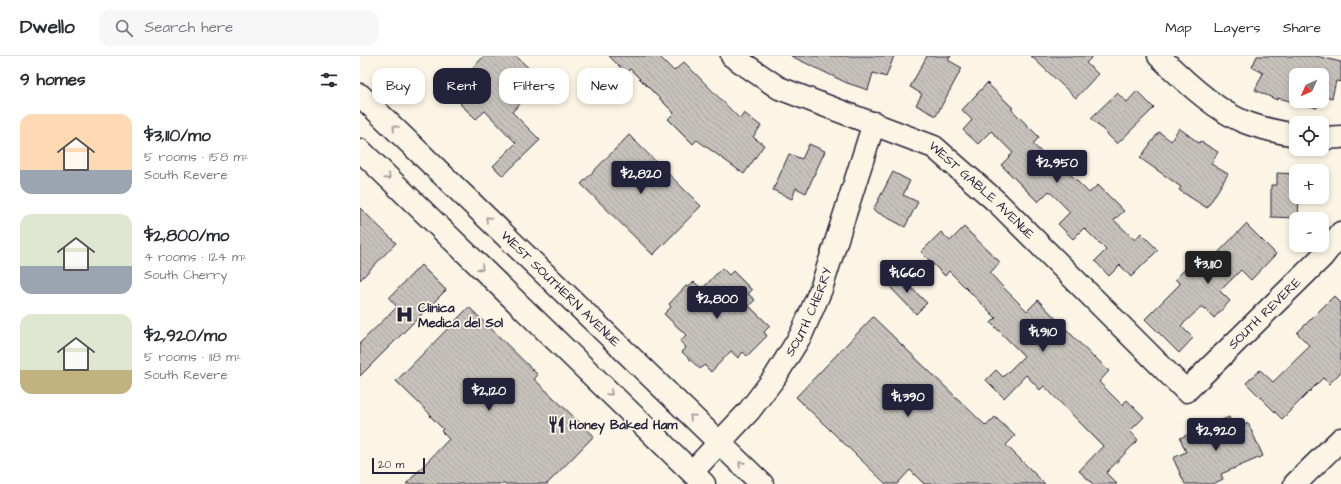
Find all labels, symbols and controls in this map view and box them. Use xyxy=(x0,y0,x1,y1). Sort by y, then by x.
search box xyxy=(99,10,379,46)
text: Dwello xyxy=(20,14,75,41)
icon: search xyxy=(113,17,135,39)
text: Search here xyxy=(145,17,233,38)
text: Map xyxy=(1165,18,1192,38)
text: Layers xyxy=(1214,18,1261,38)
text: Share xyxy=(1283,18,1321,38)
text: 9 homes xyxy=(20,68,85,92)
chip: Buy xyxy=(372,68,425,104)
chip: Rent xyxy=(433,68,491,104)
chip: Filters xyxy=(499,68,569,104)
chip: New xyxy=(577,68,633,104)
north arrow xyxy=(1289,68,1329,108)
map controls xyxy=(1289,68,1329,252)
icon: filters xyxy=(318,69,340,91)
button: locate xyxy=(1289,116,1329,156)
text: $3,110/mo xyxy=(144,124,211,148)
one-way arrow xyxy=(392,126,400,133)
icon: home xyxy=(52,130,100,178)
street label: WEST GABLE AVENUE xyxy=(925,137,1039,244)
text: 5 rooms · 158 m² xyxy=(144,148,249,166)
pin: $2,950 xyxy=(1024,150,1090,184)
text: $2,950 xyxy=(1036,154,1078,172)
pin: $2,820 xyxy=(608,161,674,195)
button: + xyxy=(1289,164,1329,204)
text: $2,820 xyxy=(620,165,662,183)
text: South Revere xyxy=(144,166,227,184)
one-way arrow xyxy=(383,172,391,180)
button: − xyxy=(1289,212,1329,252)
one-way arrow xyxy=(485,216,493,224)
text: $2,800/mo xyxy=(144,224,229,248)
street label: WEST SOUTHERN AVENUE xyxy=(497,227,624,351)
icon: home xyxy=(52,230,100,278)
text: 4 rooms · 124 m² xyxy=(144,248,247,266)
pin: $3,110 xyxy=(1175,251,1241,285)
text: $3,110 xyxy=(1194,255,1222,273)
pin: $1,660 xyxy=(874,260,940,294)
one-way arrow xyxy=(476,263,484,271)
text: $1,660 xyxy=(889,264,925,282)
street label: SOUTH CHERRY xyxy=(781,265,836,360)
text: South Cherry xyxy=(144,266,227,284)
street label: SOUTH REVERE xyxy=(1224,273,1305,353)
pin: $2,800 xyxy=(684,286,750,320)
text: $2,800 xyxy=(696,290,738,308)
place label: Clinica Medica del Sol xyxy=(418,299,503,332)
hospital icon: Clinica Medica del Sol xyxy=(395,305,415,325)
pin: $1,910 xyxy=(1010,319,1076,353)
text: $1,910 xyxy=(1029,323,1057,341)
text: $2,920/mo xyxy=(144,324,227,348)
icon: home xyxy=(52,330,100,378)
text: 5 rooms · 118 m² xyxy=(144,348,241,366)
text: South Revere xyxy=(144,366,227,384)
pin: $2,120 xyxy=(456,378,522,412)
text: $2,120 xyxy=(472,382,506,400)
pin: $1,390 xyxy=(875,384,941,418)
one-way arrow xyxy=(605,388,613,396)
text: $1,390 xyxy=(891,388,925,406)
one-way arrow xyxy=(689,414,697,422)
restaurant icon: Honey Baked Ham xyxy=(546,415,566,435)
place label: Honey Baked Ham xyxy=(569,416,678,435)
pin: $2,920 xyxy=(1183,418,1249,452)
text: $2,920 xyxy=(1196,422,1236,440)
scale bar xyxy=(372,456,425,475)
text: 20 m xyxy=(378,457,404,472)
one-way arrow xyxy=(738,461,746,469)

